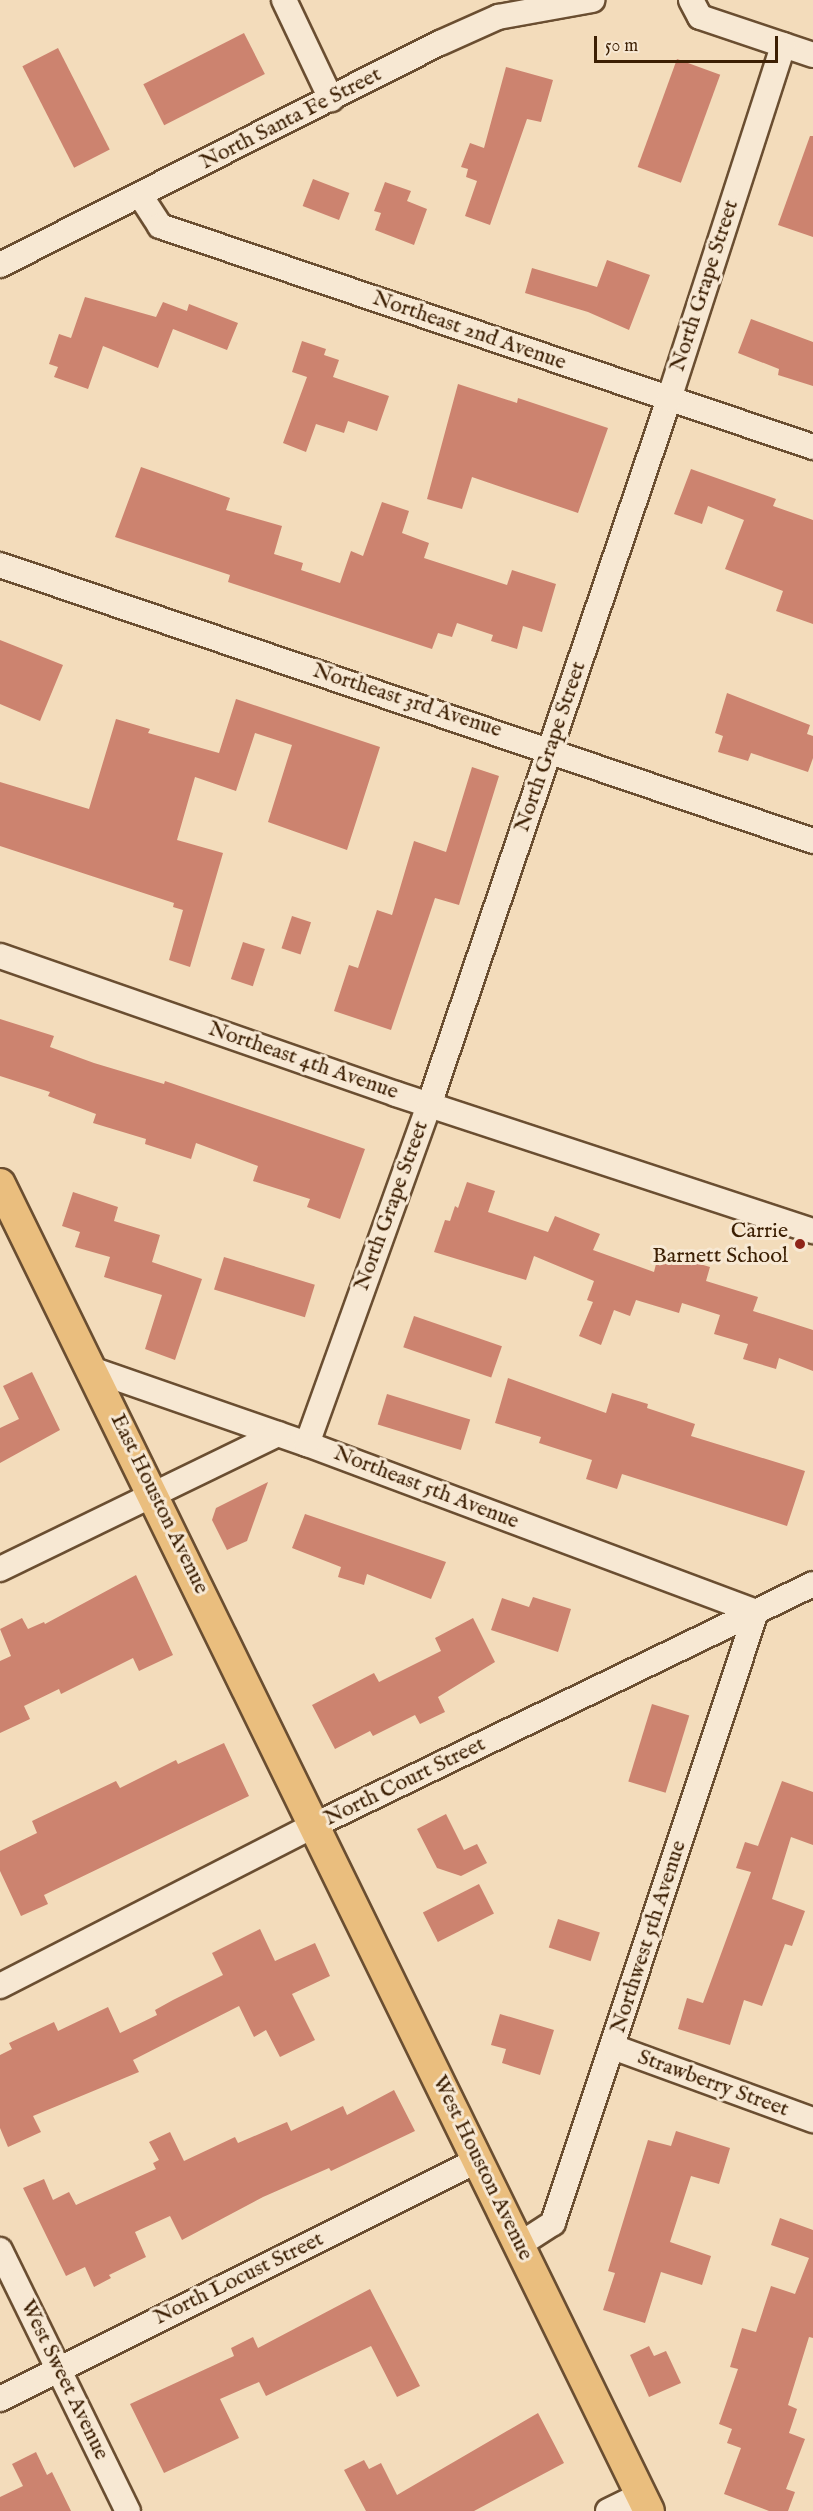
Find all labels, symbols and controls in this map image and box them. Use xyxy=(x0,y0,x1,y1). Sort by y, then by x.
scale bar xyxy=(597,24,782,62)
text: 50 m xyxy=(605,35,638,58)
street label: North Santa Fe Street xyxy=(196,62,386,176)
street label: North Grape Street xyxy=(665,197,745,375)
street label: Northeast 2nd Avenue xyxy=(369,285,569,377)
street label: Northeast 3rd Avenue xyxy=(309,658,505,744)
street label: North Grape Street xyxy=(509,658,593,836)
street label: Northeast 4th Avenue xyxy=(205,1016,401,1106)
street label: North Grape Street xyxy=(349,1117,435,1295)
place label: Carrie Barnett School xyxy=(652,1218,788,1270)
marker: Carrie Barnett School xyxy=(793,1237,807,1251)
street label: East Houston Avenue xyxy=(104,1410,214,1598)
street label: Northeast 5th Avenue xyxy=(330,1440,522,1536)
street label: North Court Street xyxy=(320,1731,490,1833)
street label: Northwest 5th Avenue xyxy=(605,1837,693,2037)
street label: Strawberry Street xyxy=(634,2044,792,2124)
street label: West Houston Avenue xyxy=(426,2071,538,2265)
street label: North Locust Street xyxy=(150,2226,328,2332)
street label: West Sweet Avenue xyxy=(14,2295,114,2465)

